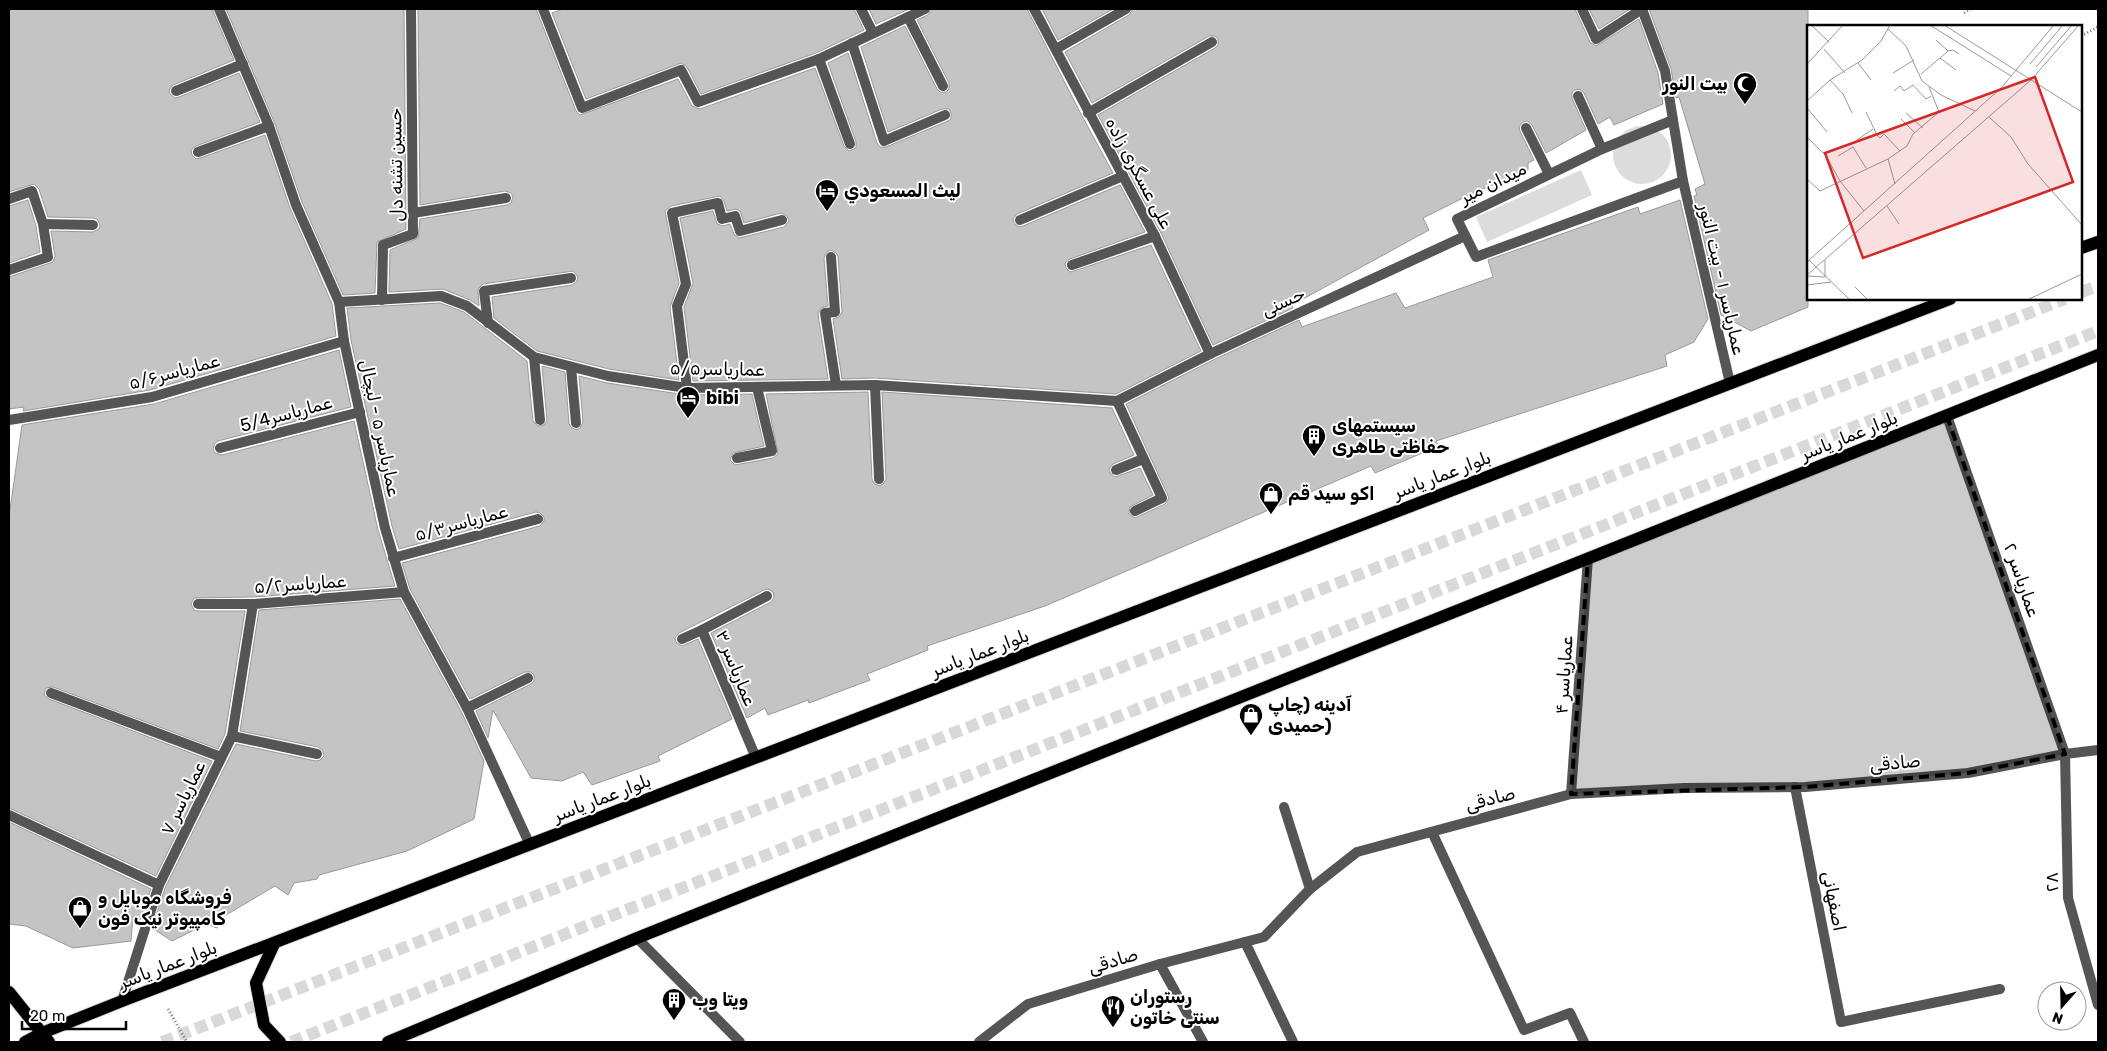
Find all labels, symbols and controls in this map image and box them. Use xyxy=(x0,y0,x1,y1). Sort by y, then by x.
inset map xyxy=(1807,25,2082,300)
mosque icon: بیت النور xyxy=(1732,71,1758,105)
place label: بیت النور xyxy=(1661,73,1728,95)
street label: حسین تشنه دل xyxy=(384,108,408,222)
street label: علی عسگری زاده xyxy=(1100,114,1178,233)
street label: میدان میر xyxy=(1455,157,1530,209)
hotel icon: ليث المسعودي xyxy=(814,178,840,212)
place label: ليث المسعودي xyxy=(844,180,961,204)
street label: عماریاسر ۱ - بیت النور xyxy=(1694,200,1750,357)
street label: حسنی xyxy=(1258,282,1308,322)
street label: عماریاسر۵/۶ xyxy=(126,349,222,395)
street label: عماریاسر۵/۵ xyxy=(669,357,765,381)
street label: عماریاسر ۵ - لبچال xyxy=(355,358,405,499)
hotel icon: bibi xyxy=(675,385,701,419)
place label: bibi xyxy=(706,387,739,409)
street label: عماریاسر5/4 xyxy=(238,391,335,437)
street label: بلوار عمار یاسر xyxy=(1796,407,1901,466)
place label: سیستمهای حفاظتی طاهری xyxy=(1332,415,1450,458)
building icon: سیستمهای حفاظتی طاهری xyxy=(1301,423,1327,457)
street label: بلوار عمار یاسر xyxy=(1389,446,1494,504)
shop icon: اکو سید قم xyxy=(1258,481,1284,515)
place label: اکو سید قم xyxy=(1288,483,1375,506)
street label: عماریاسر۵/۳ xyxy=(412,500,510,546)
street label: عماریاسر ۲ xyxy=(1999,540,2045,620)
street label: عماریاسر۵/۲ xyxy=(253,570,347,598)
street label: بلوار عمار یاسر xyxy=(927,624,1032,682)
street label: عماریاسر ۳ xyxy=(711,627,761,709)
street label: عماریاسر ۴ xyxy=(1550,635,1578,715)
place label: آدینه (چاپ حمیدی) xyxy=(1268,694,1352,737)
shop icon: آدینه (چاپ حمیدی) xyxy=(1238,702,1264,736)
street label: صادقی xyxy=(1869,750,1921,776)
street label: عماریاسر ۷ xyxy=(156,757,210,839)
street label: بلوار عمار یاسر xyxy=(549,769,654,827)
street label: صادقی xyxy=(1462,782,1518,816)
street label: اصفهانی xyxy=(1817,869,1851,933)
street label: ۲۸ xyxy=(2041,872,2063,892)
place label: فروشگاه موبایل و کامپیوتر نیک فون xyxy=(98,887,231,931)
shop icon: فروشگاه موبایل و کامپیوتر نیک فون xyxy=(67,895,93,929)
street label: بلوار عمار یاسر xyxy=(115,936,220,994)
street label: صادقی xyxy=(1085,943,1141,979)
north arrow xyxy=(2037,981,2087,1031)
place label: رستوران سنتی خاتون xyxy=(1130,986,1220,1029)
building icon: ویتا وب xyxy=(661,987,687,1021)
place label: ویتا وب xyxy=(692,989,748,1011)
restaurant icon: رستوران سنتی خاتون xyxy=(1100,994,1126,1028)
scale bar xyxy=(22,998,126,1030)
text: 20 m xyxy=(30,1007,65,1025)
text: N xyxy=(2050,1008,2065,1027)

